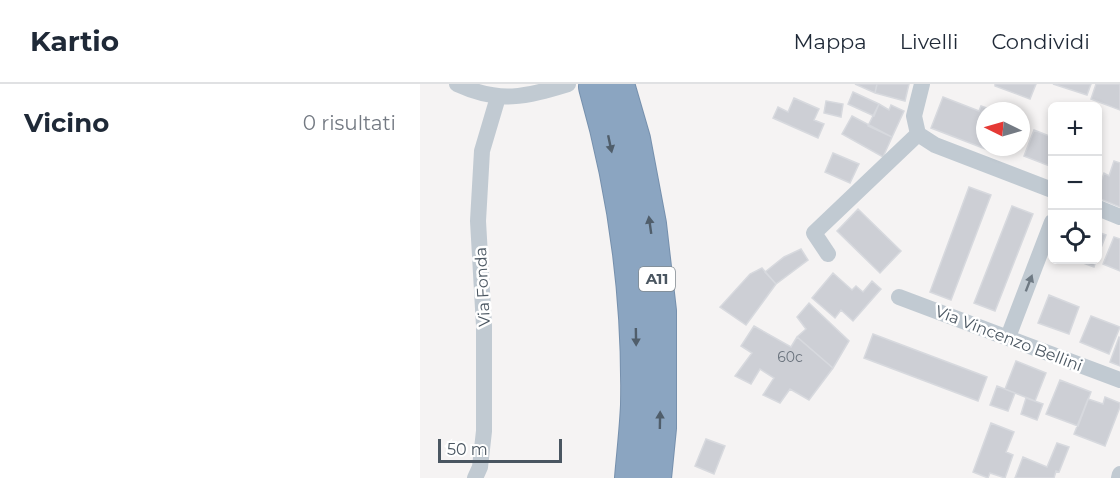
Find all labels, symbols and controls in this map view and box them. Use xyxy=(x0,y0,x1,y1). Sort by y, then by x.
text: Kartio xyxy=(30,24,119,58)
text: Mappa xyxy=(793,29,867,54)
text: Livelli xyxy=(900,29,958,54)
text: Condividi xyxy=(991,29,1090,54)
north arrow xyxy=(976,102,1030,156)
map controls xyxy=(1048,102,1102,264)
button: + xyxy=(1048,102,1102,156)
text: Vicino xyxy=(24,107,109,139)
text: 0 risultati xyxy=(303,111,396,135)
one-way arrow xyxy=(606,135,615,154)
button: − xyxy=(1048,156,1102,210)
button: locate xyxy=(1048,210,1102,264)
one-way arrow xyxy=(646,216,655,235)
street label: Via Fonda xyxy=(471,247,494,327)
road number: A11 xyxy=(639,267,675,291)
one-way arrow xyxy=(1025,274,1034,292)
street label: Via Vincenzo Bellini xyxy=(933,302,1085,375)
one-way arrow xyxy=(631,327,641,346)
house number: 60c xyxy=(777,348,803,366)
one-way arrow xyxy=(655,410,664,429)
scale bar xyxy=(438,436,562,464)
text: 50 m xyxy=(447,440,488,459)

